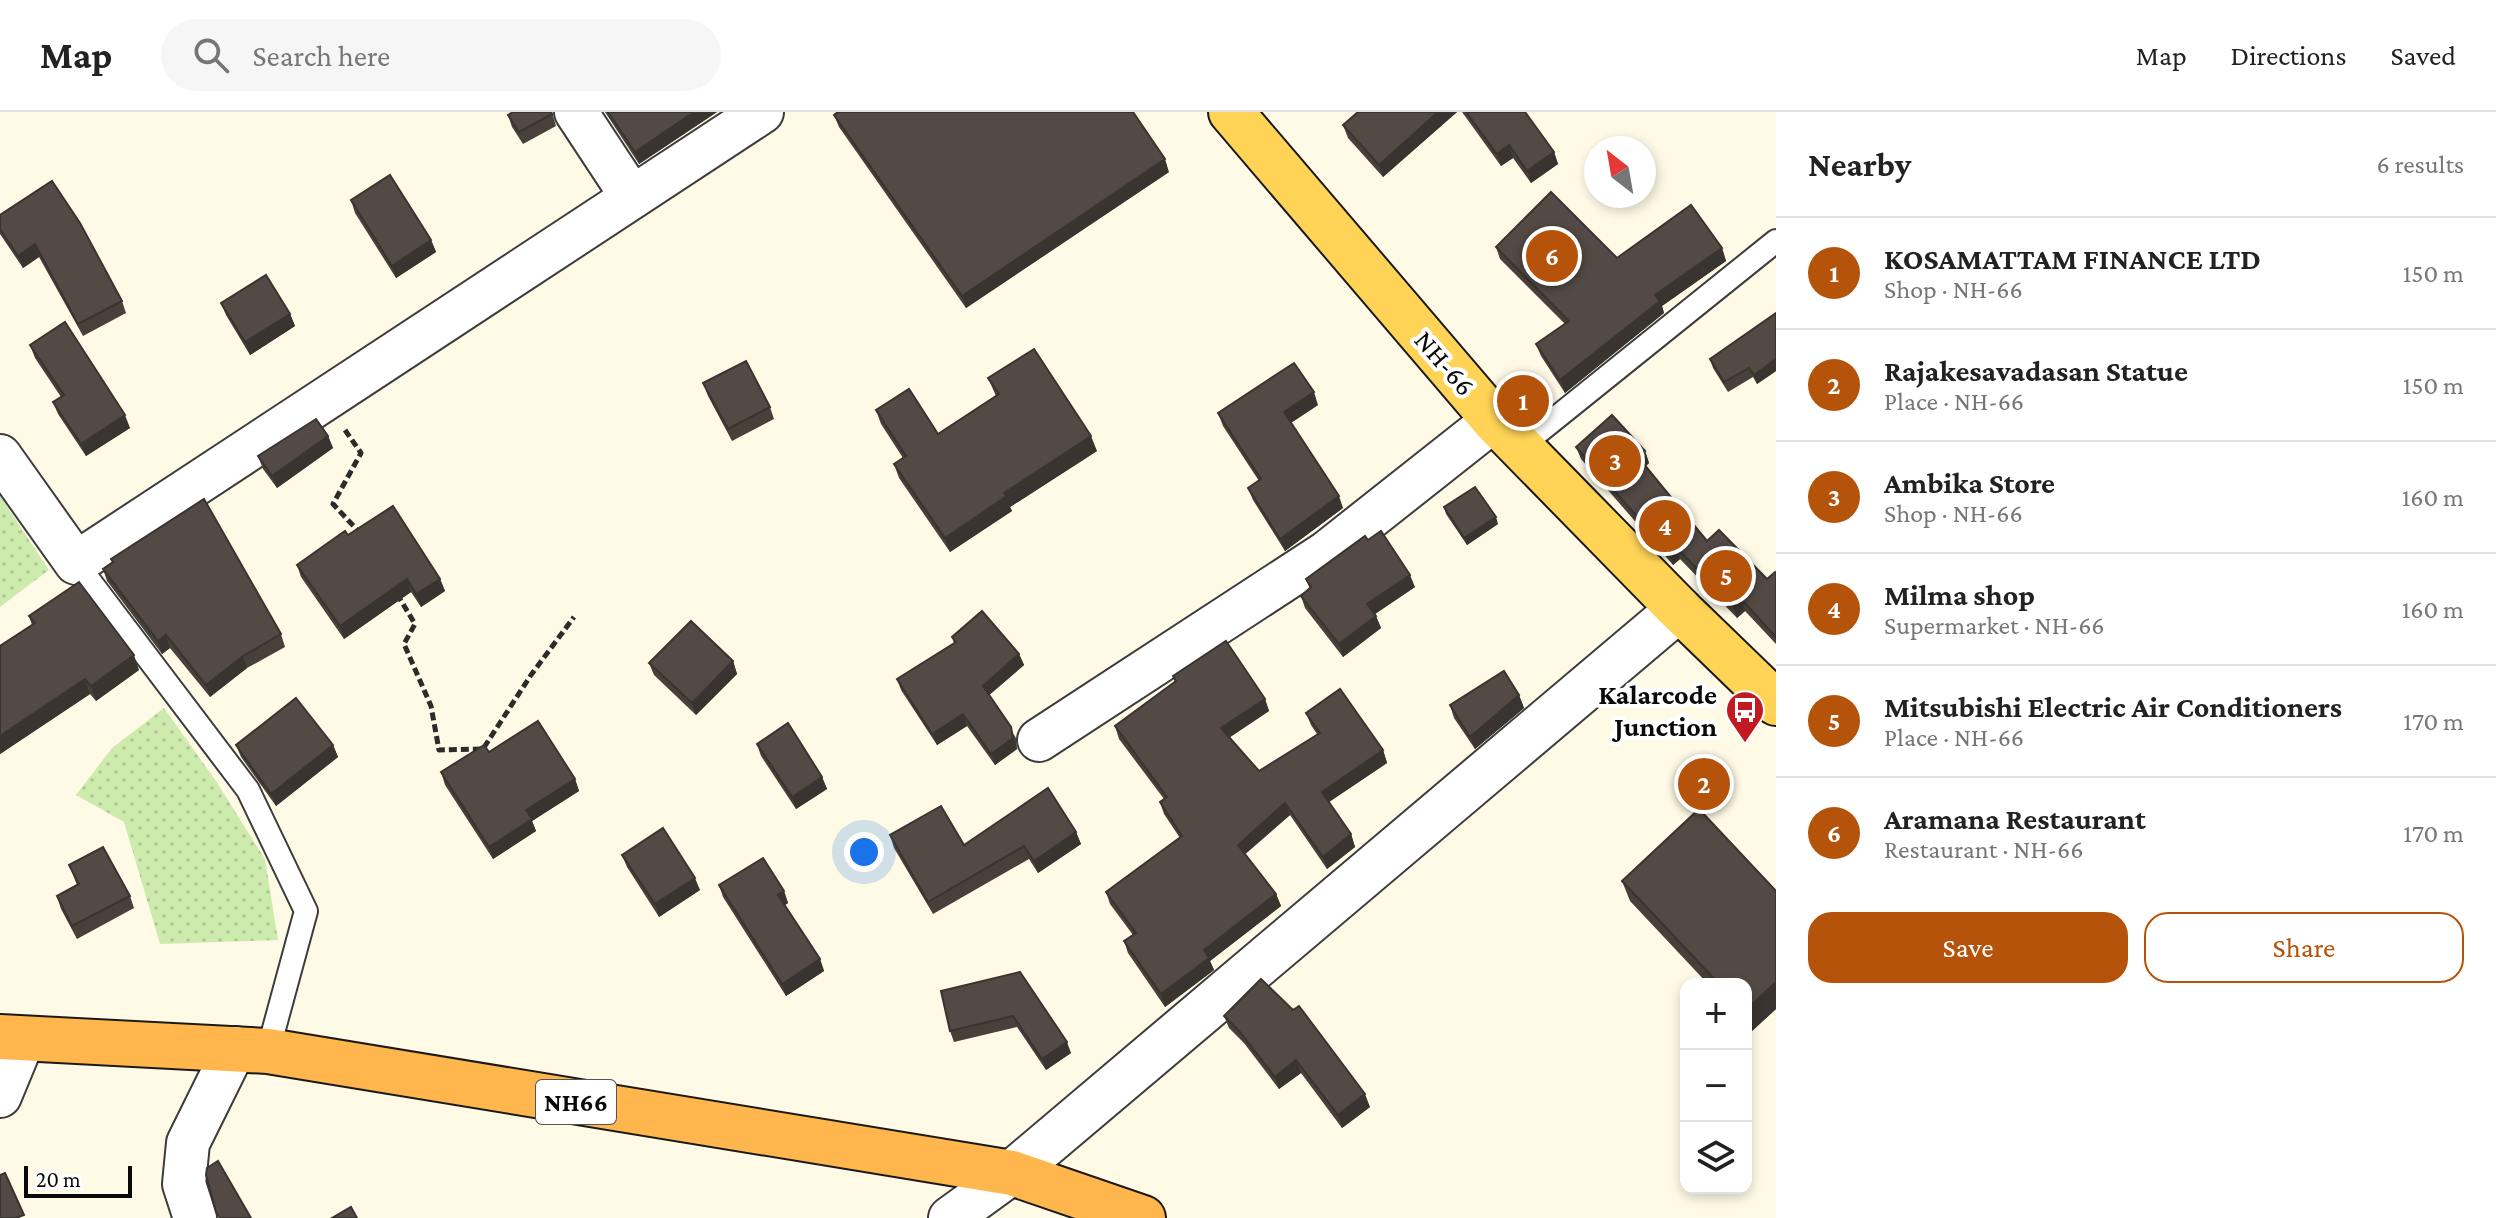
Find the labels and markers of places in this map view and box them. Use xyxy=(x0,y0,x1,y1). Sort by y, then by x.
pin: 6 xyxy=(1526,226,1578,286)
pin: 1 xyxy=(1497,371,1549,431)
pin: 3 xyxy=(1589,431,1641,491)
pin: 4 xyxy=(1639,496,1691,556)
pin: 5 xyxy=(1700,546,1752,606)
place label: Kalarcode Junction xyxy=(1598,679,1717,742)
bus stop icon: Kalarcode Junction xyxy=(1724,689,1766,744)
pin: 2 xyxy=(1678,754,1730,814)

